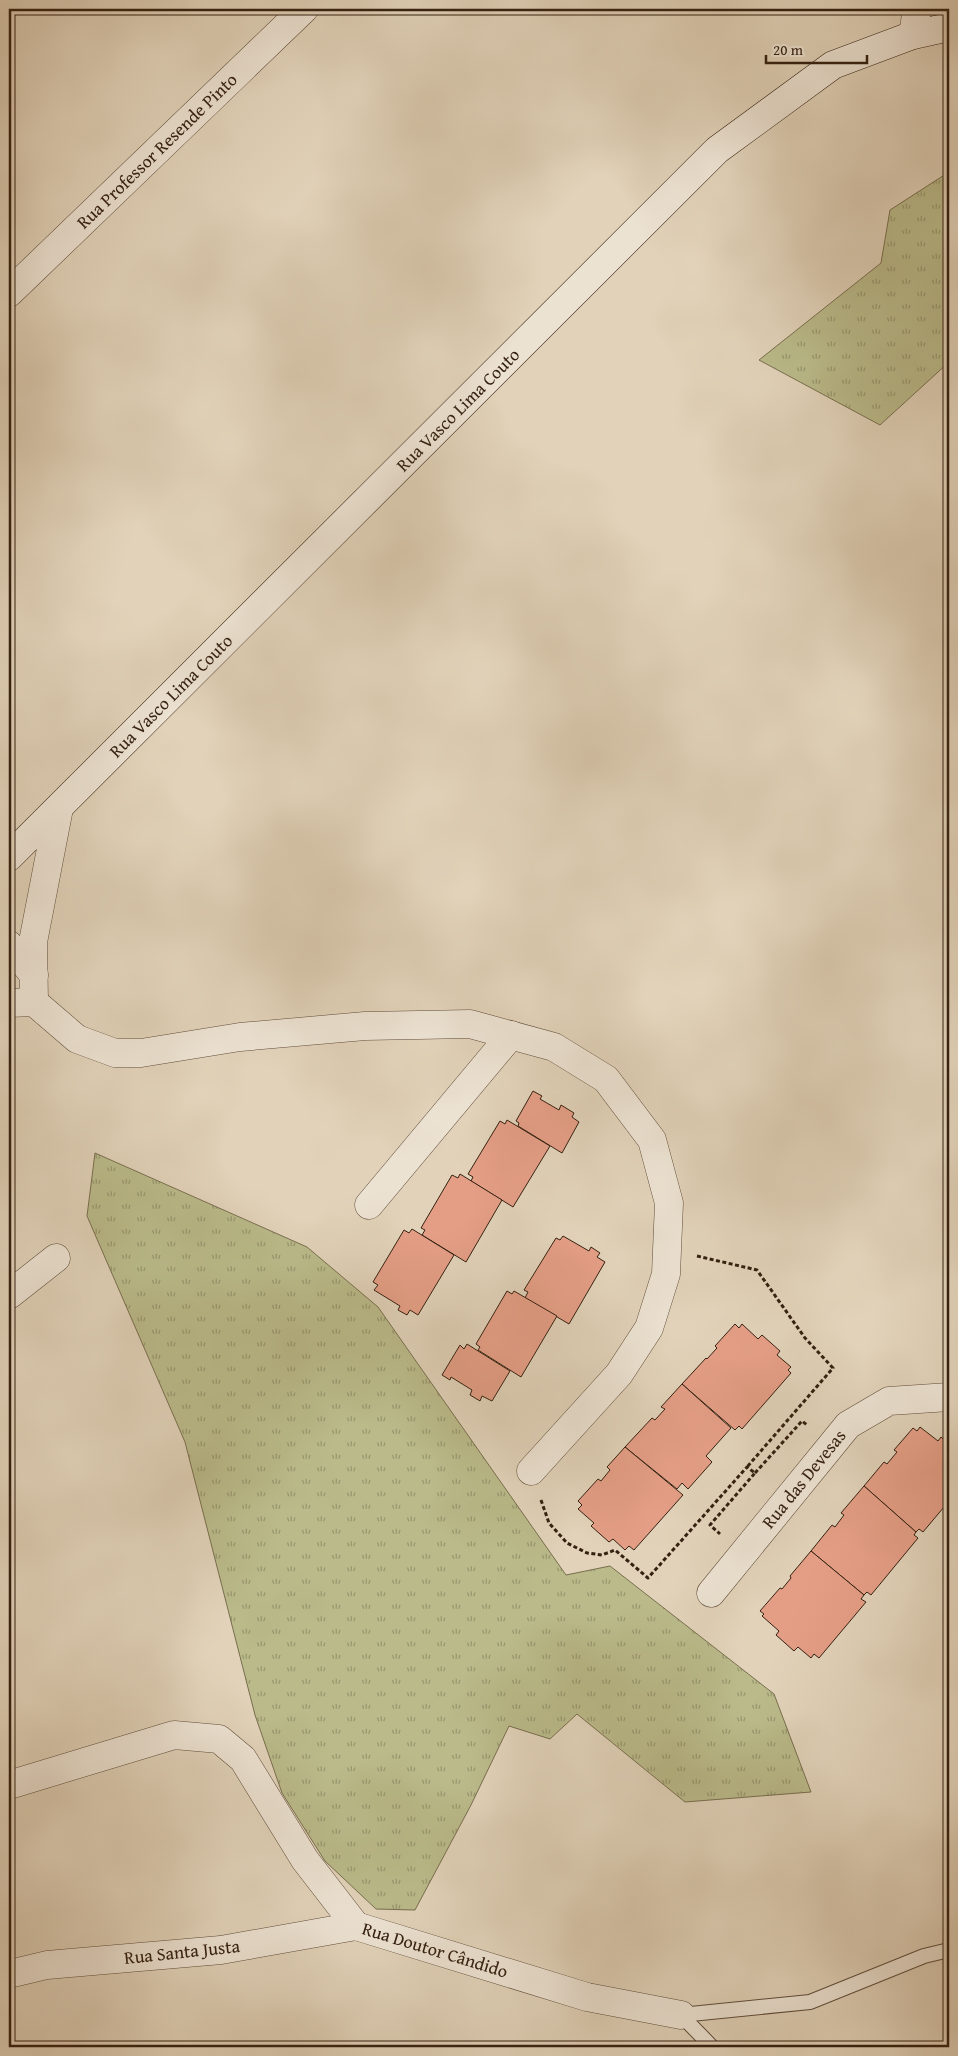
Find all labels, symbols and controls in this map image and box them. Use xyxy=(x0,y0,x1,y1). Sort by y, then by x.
scale bar xyxy=(766,32,867,64)
text: 20 m xyxy=(773,39,804,60)
street label: Rua Professor Resende Pinto xyxy=(70,66,243,235)
street label: Rua Vasco Lima Couto xyxy=(390,342,526,478)
street label: Rua Vasco Lima Couto xyxy=(103,628,239,764)
street label: Rua das Devesas xyxy=(755,1423,852,1534)
street label: Rua Doutor Cândido xyxy=(359,1915,511,1985)
street label: Rua Santa Justa xyxy=(123,1932,242,1971)

